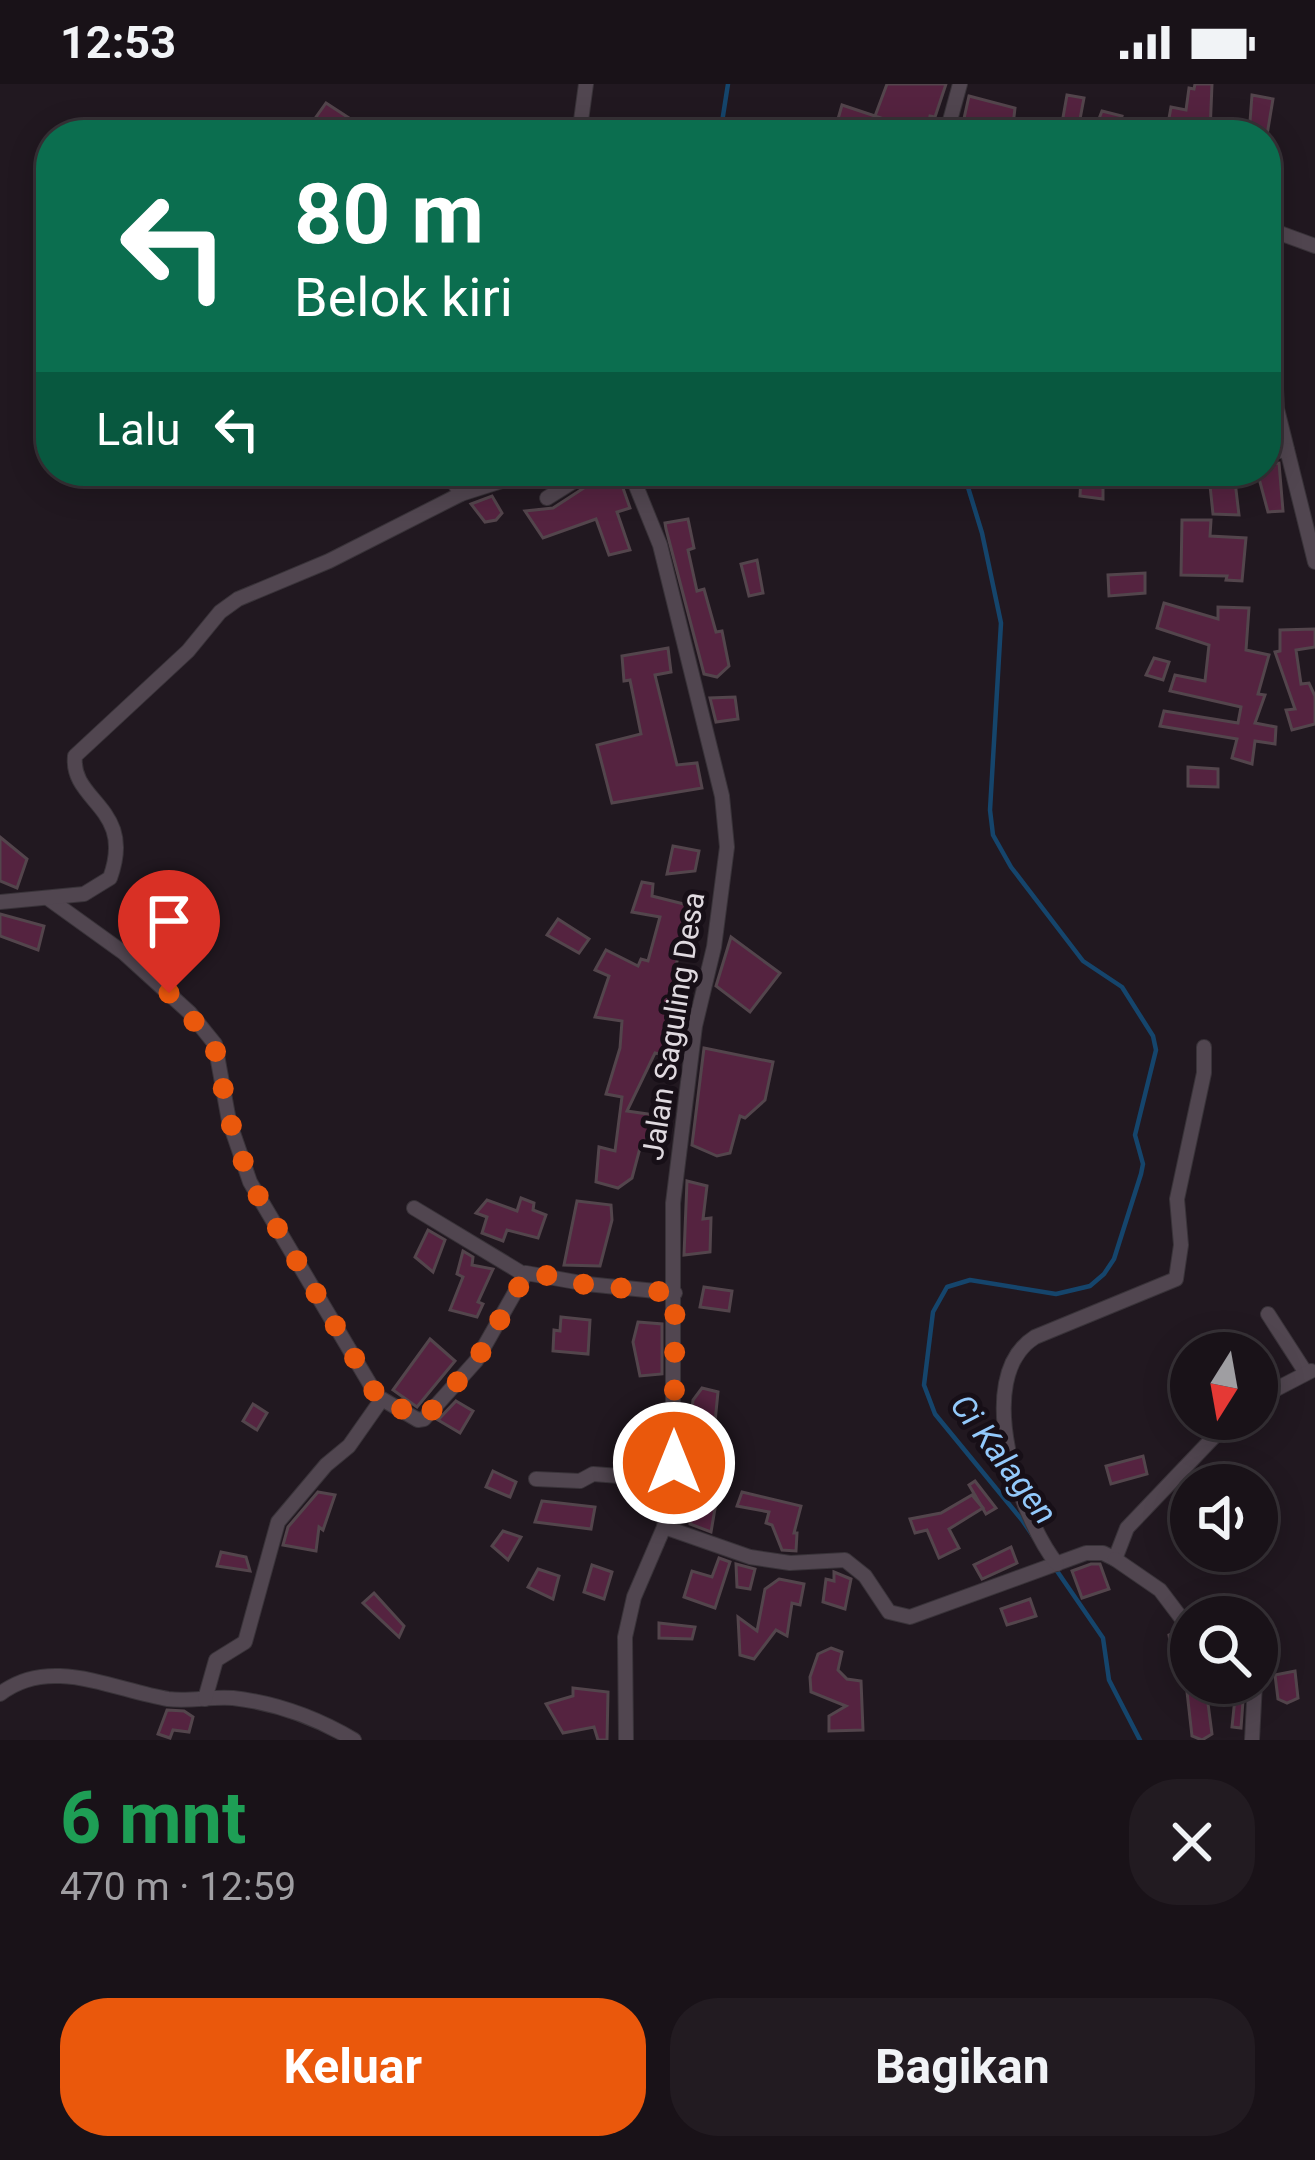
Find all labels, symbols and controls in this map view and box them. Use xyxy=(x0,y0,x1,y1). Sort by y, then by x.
text: 12:53 xyxy=(60,16,176,69)
text: 80 m xyxy=(294,165,484,264)
icon: left xyxy=(96,168,252,324)
text: Belok kiri xyxy=(294,266,513,329)
icon: left xyxy=(204,396,270,462)
text: Lalu xyxy=(96,403,180,456)
pin xyxy=(118,870,220,993)
icon: arrive xyxy=(136,888,202,954)
street label: Jalan Saguling Desa xyxy=(635,890,711,1162)
north arrow xyxy=(1170,1332,1278,1440)
map controls xyxy=(1170,1332,1278,1704)
water label: Ci Kalagen xyxy=(943,1387,1065,1531)
position arrow xyxy=(611,1400,737,1526)
button: sound xyxy=(1170,1464,1278,1572)
button: search xyxy=(1170,1596,1278,1704)
text: 6 mnt xyxy=(60,1776,246,1861)
button: close xyxy=(1129,1779,1255,1905)
text: 470 m · 12:59 xyxy=(60,1864,296,1910)
button: Keluar xyxy=(60,1998,646,2136)
button: Bagikan xyxy=(670,1998,1255,2136)

